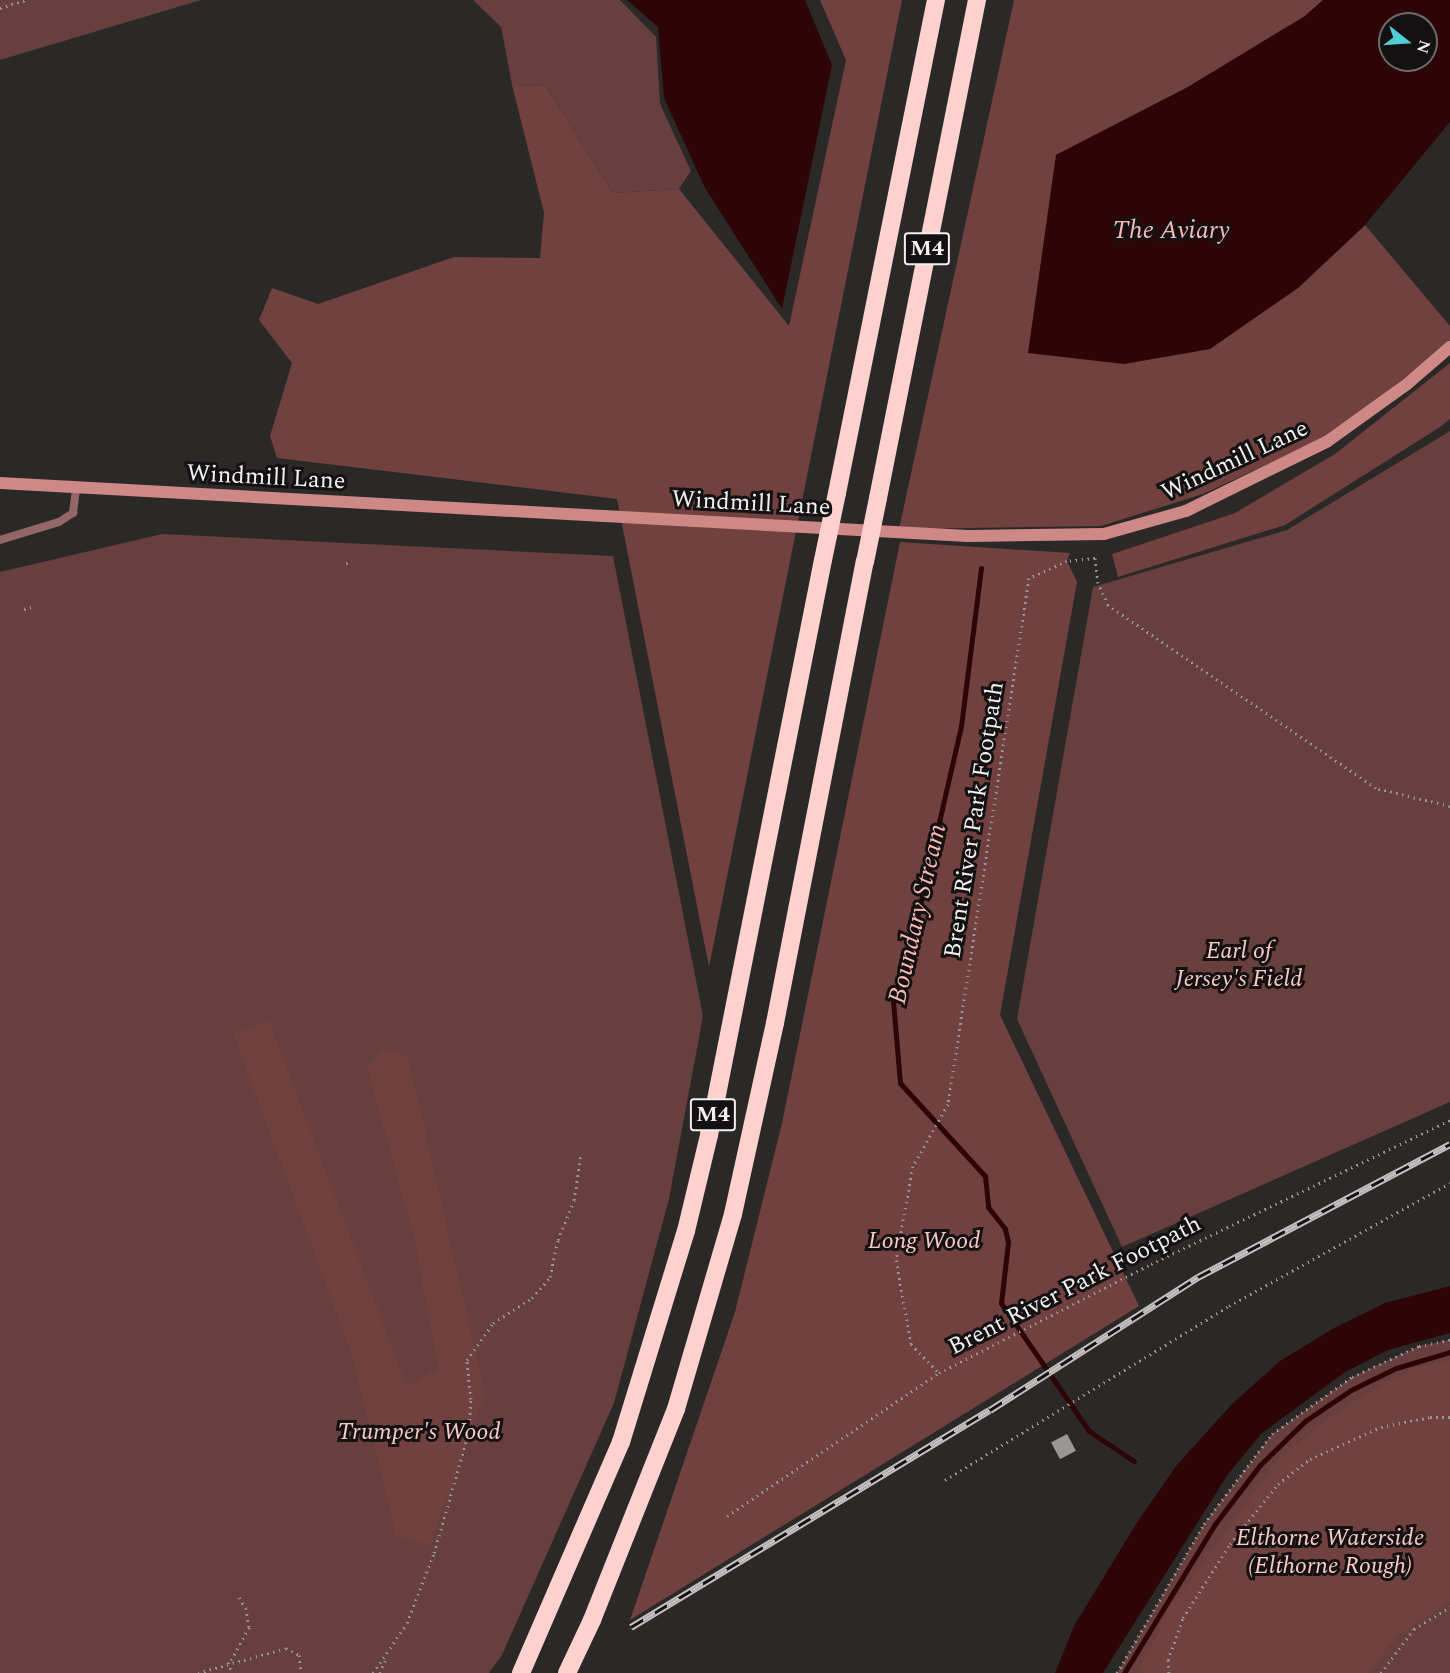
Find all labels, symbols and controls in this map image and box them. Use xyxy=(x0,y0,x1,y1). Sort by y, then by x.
north arrow xyxy=(1378,12,1438,72)
text: N xyxy=(1410,37,1437,56)
water label: The Aviary xyxy=(1112,215,1230,247)
road number: M4 xyxy=(903,230,951,268)
street label: Windmill Lane xyxy=(1157,414,1313,508)
street label: Windmill Lane xyxy=(186,459,346,497)
street label: Windmill Lane xyxy=(671,485,831,523)
street label: Brent River Park Footpath xyxy=(939,680,1011,960)
water label: Boundary Stream xyxy=(882,821,954,1007)
park label: Earl of Jersey's Field xyxy=(1176,938,1302,994)
road number: M4 xyxy=(689,1096,737,1134)
street label: Brent River Park Footpath xyxy=(944,1210,1206,1362)
park label: Long Wood xyxy=(868,1228,980,1256)
park label: Trumper's Wood xyxy=(337,1419,501,1447)
park label: Elthorne Waterside (Elthorne Rough) xyxy=(1236,1525,1424,1581)

